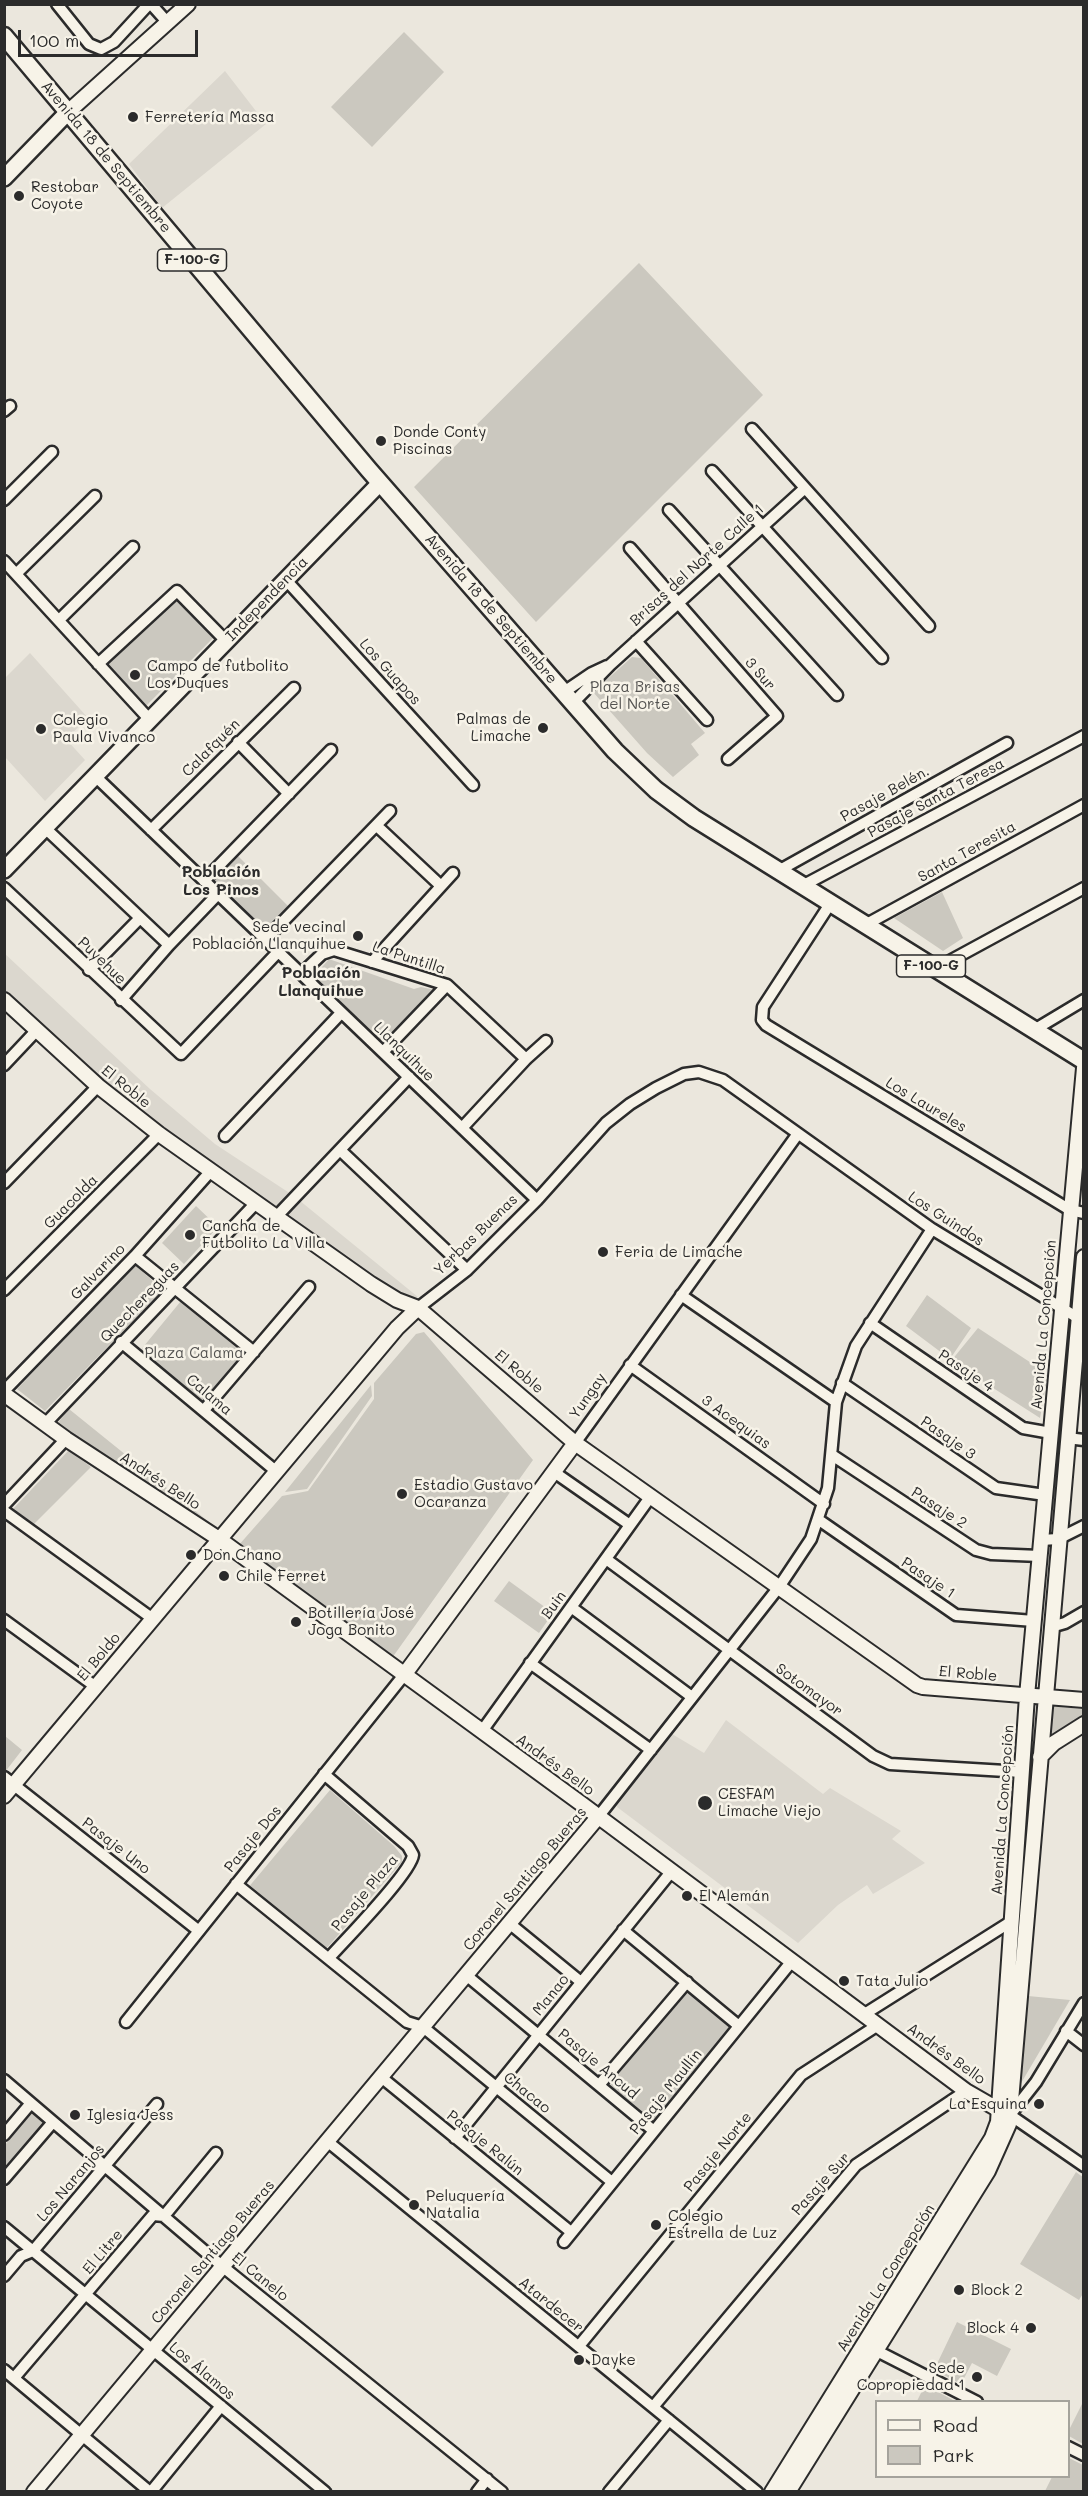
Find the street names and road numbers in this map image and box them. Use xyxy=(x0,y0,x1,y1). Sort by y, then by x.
street label: Avenida 18 de Septiembre xyxy=(37,77,175,237)
road number: F-100-G xyxy=(158,249,226,271)
street label: Brisas del Norte Calle 1 xyxy=(626,500,768,630)
street label: Avenida 18 de Septiembre xyxy=(421,530,561,688)
street label: Independencia xyxy=(222,553,312,645)
street label: Los Guapos xyxy=(356,635,424,709)
street label: 3 Sur xyxy=(741,654,779,694)
street label: Calafquén xyxy=(178,715,244,781)
street label: Pasaje Santa Teresa xyxy=(865,754,1007,842)
street label: Pasaje Belén. xyxy=(837,762,933,826)
street label: Santa Teresita xyxy=(915,818,1019,886)
street label: Puyehue xyxy=(74,934,130,988)
street label: La Puntilla xyxy=(370,938,448,978)
road number: F-100-G xyxy=(896,955,966,977)
street label: Llanquihue xyxy=(370,1019,438,1085)
street label: El Roble xyxy=(98,1062,154,1112)
street label: Los Laureles xyxy=(882,1074,970,1136)
street label: Guacolda xyxy=(40,1171,102,1233)
street label: Los Guindos xyxy=(905,1188,987,1250)
street label: Yerbas Buenas xyxy=(430,1191,522,1279)
street label: Avenida La Concepción xyxy=(1028,1239,1060,1411)
street label: Galvarino xyxy=(67,1240,129,1304)
street label: Quechereguas xyxy=(97,1258,183,1346)
street label: El Roble xyxy=(491,1346,547,1398)
street label: Pasaje 4 xyxy=(935,1346,997,1396)
street label: Yungay xyxy=(566,1369,610,1423)
street label: Calama xyxy=(182,1371,236,1419)
street label: 3 Acequias xyxy=(698,1391,774,1453)
street label: Pasaje 3 xyxy=(917,1413,979,1463)
street label: Andrés Bello xyxy=(116,1448,204,1514)
street label: Pasaje 2 xyxy=(908,1483,970,1533)
street label: Pasaje 1 xyxy=(898,1553,958,1603)
street label: Buin xyxy=(538,1587,570,1623)
street label: El Boldo xyxy=(74,1629,124,1685)
street label: Sotomayor xyxy=(772,1660,846,1720)
street label: El Roble xyxy=(938,1662,998,1686)
street label: Avenida La Concepción xyxy=(988,1724,1018,1896)
street label: Andrés Bello xyxy=(512,1731,598,1799)
street label: Pasaje Dos xyxy=(221,1802,285,1876)
street label: Coronel Santiago Bueras xyxy=(460,1803,590,1955)
street label: Pasaje Uno xyxy=(78,1814,154,1878)
street label: Pasaje Plaza xyxy=(328,1851,402,1935)
street label: Manao xyxy=(529,1971,573,2019)
street label: Andrés Bello xyxy=(903,2020,989,2088)
street label: Pasaje Ancud xyxy=(554,2025,642,2103)
street label: Pasaje Maullín xyxy=(626,2046,706,2138)
street label: Chacao xyxy=(500,2069,554,2117)
street label: Pasaje Ralún xyxy=(443,2107,527,2179)
street label: Pasaje Norte xyxy=(680,2108,756,2196)
street label: Los Naranjos xyxy=(33,2141,109,2225)
street label: Pasaje Sur xyxy=(788,2149,854,2219)
street label: Coronel Santiago Bueras xyxy=(148,2176,278,2328)
street label: Avenida La Concepción xyxy=(833,2201,939,2355)
street label: El Litre xyxy=(79,2226,127,2278)
street label: El Canelo xyxy=(228,2249,292,2305)
street label: Atardecer xyxy=(515,2273,587,2337)
street label: Los Álamos xyxy=(165,2338,239,2404)

